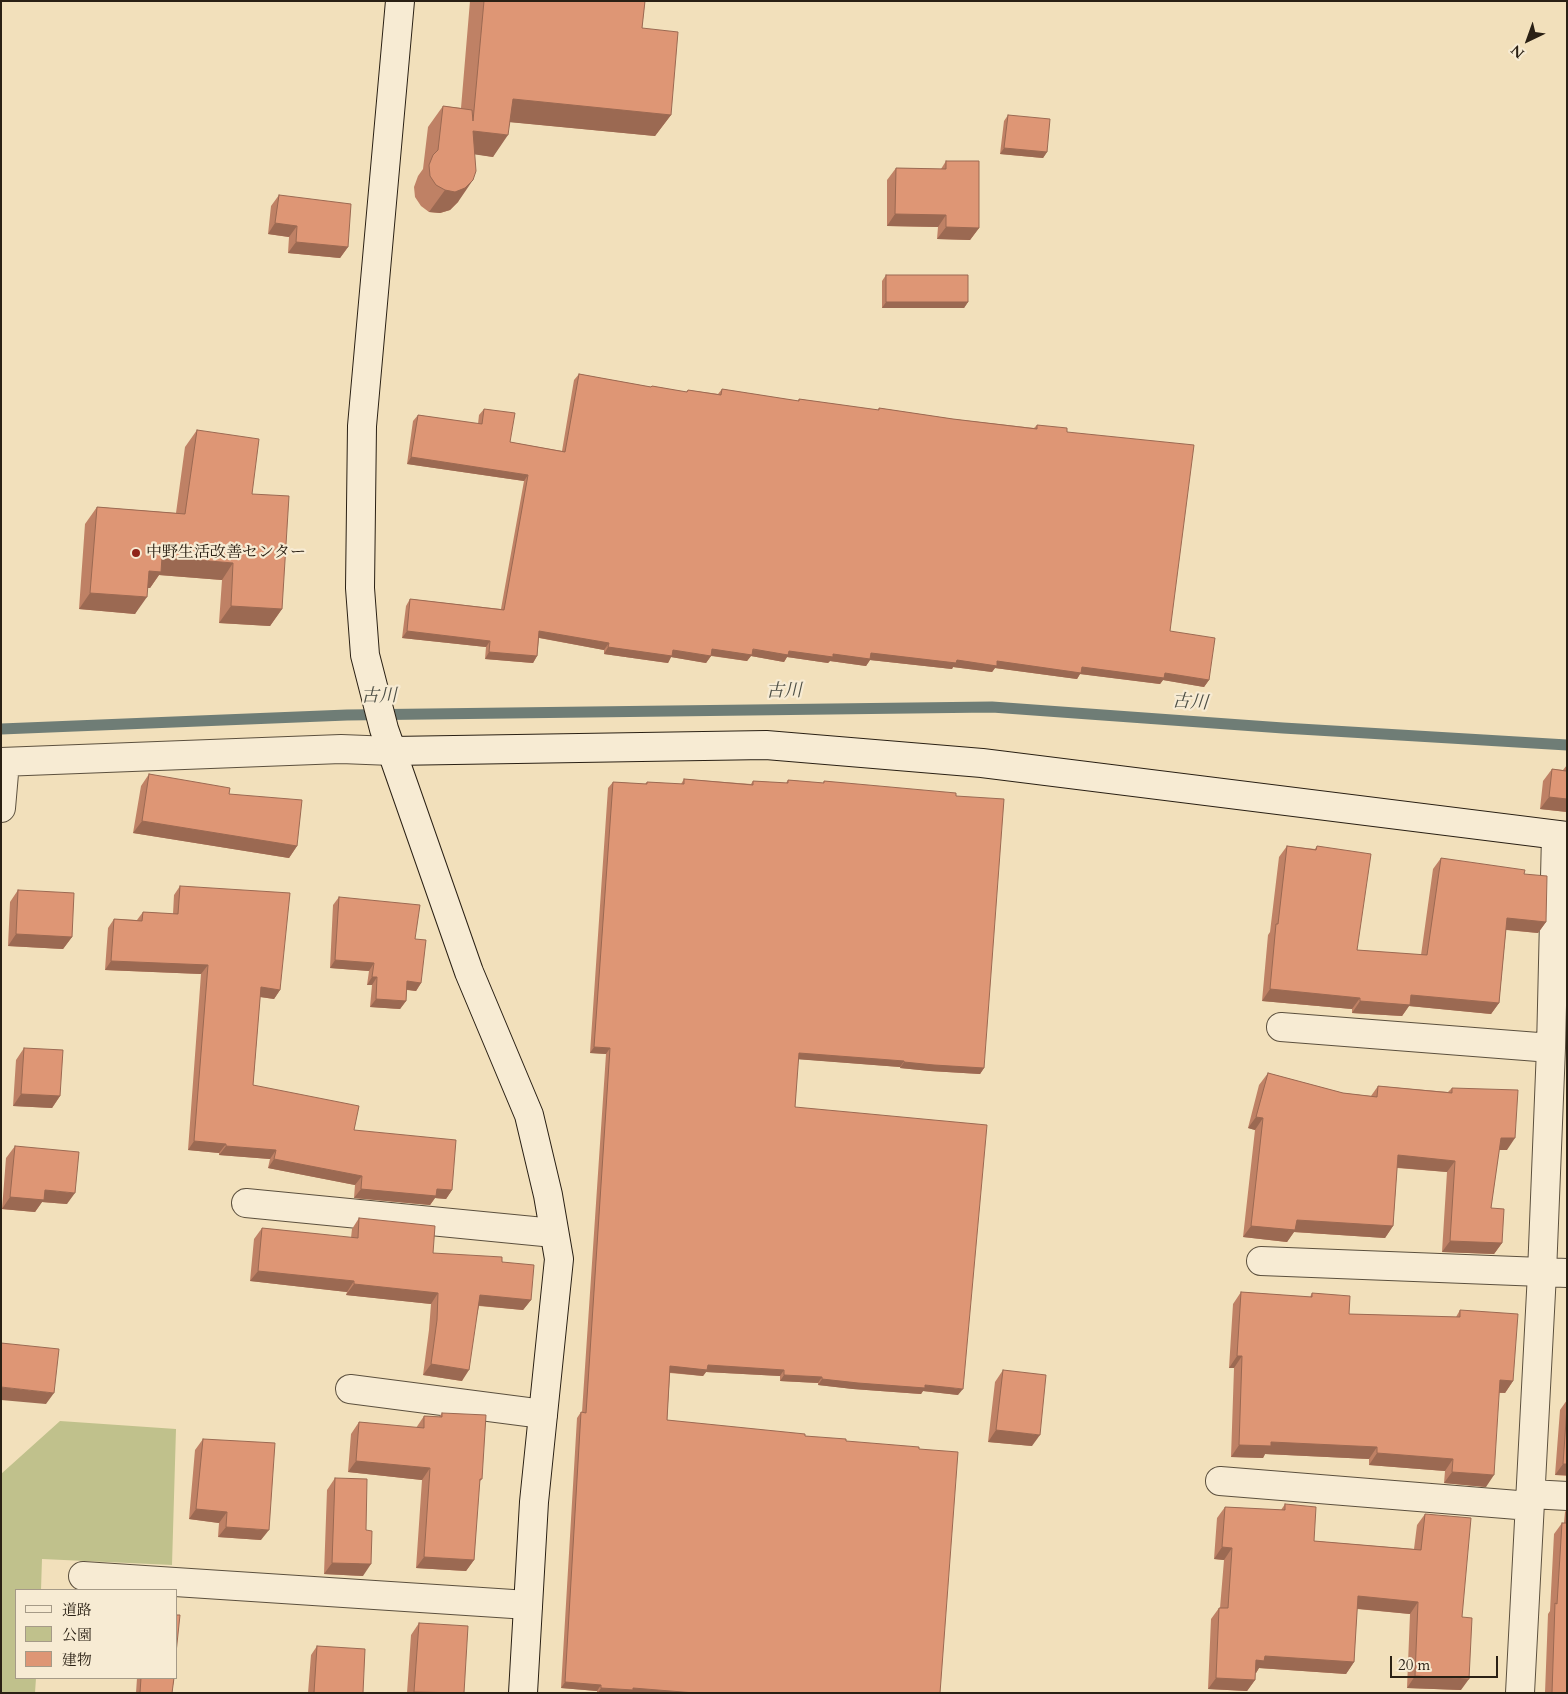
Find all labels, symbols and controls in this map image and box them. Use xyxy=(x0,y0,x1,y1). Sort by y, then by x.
north arrow xyxy=(1503,15,1553,65)
text: N xyxy=(1507,40,1529,63)
place label: 中野生活改善センター xyxy=(146,543,306,563)
marker: 中野生活改善センター xyxy=(130,547,142,559)
water label: 古川 xyxy=(766,681,802,703)
water label: 古川 xyxy=(361,686,397,708)
water label: 古川 xyxy=(1171,691,1209,715)
legend xyxy=(15,1589,178,1679)
text: 道路 xyxy=(62,1600,92,1620)
text: 公園 xyxy=(62,1625,92,1645)
scale bar xyxy=(1393,1646,1500,1678)
text: 建物 xyxy=(62,1650,92,1670)
text: 20 m xyxy=(1398,1655,1430,1675)

